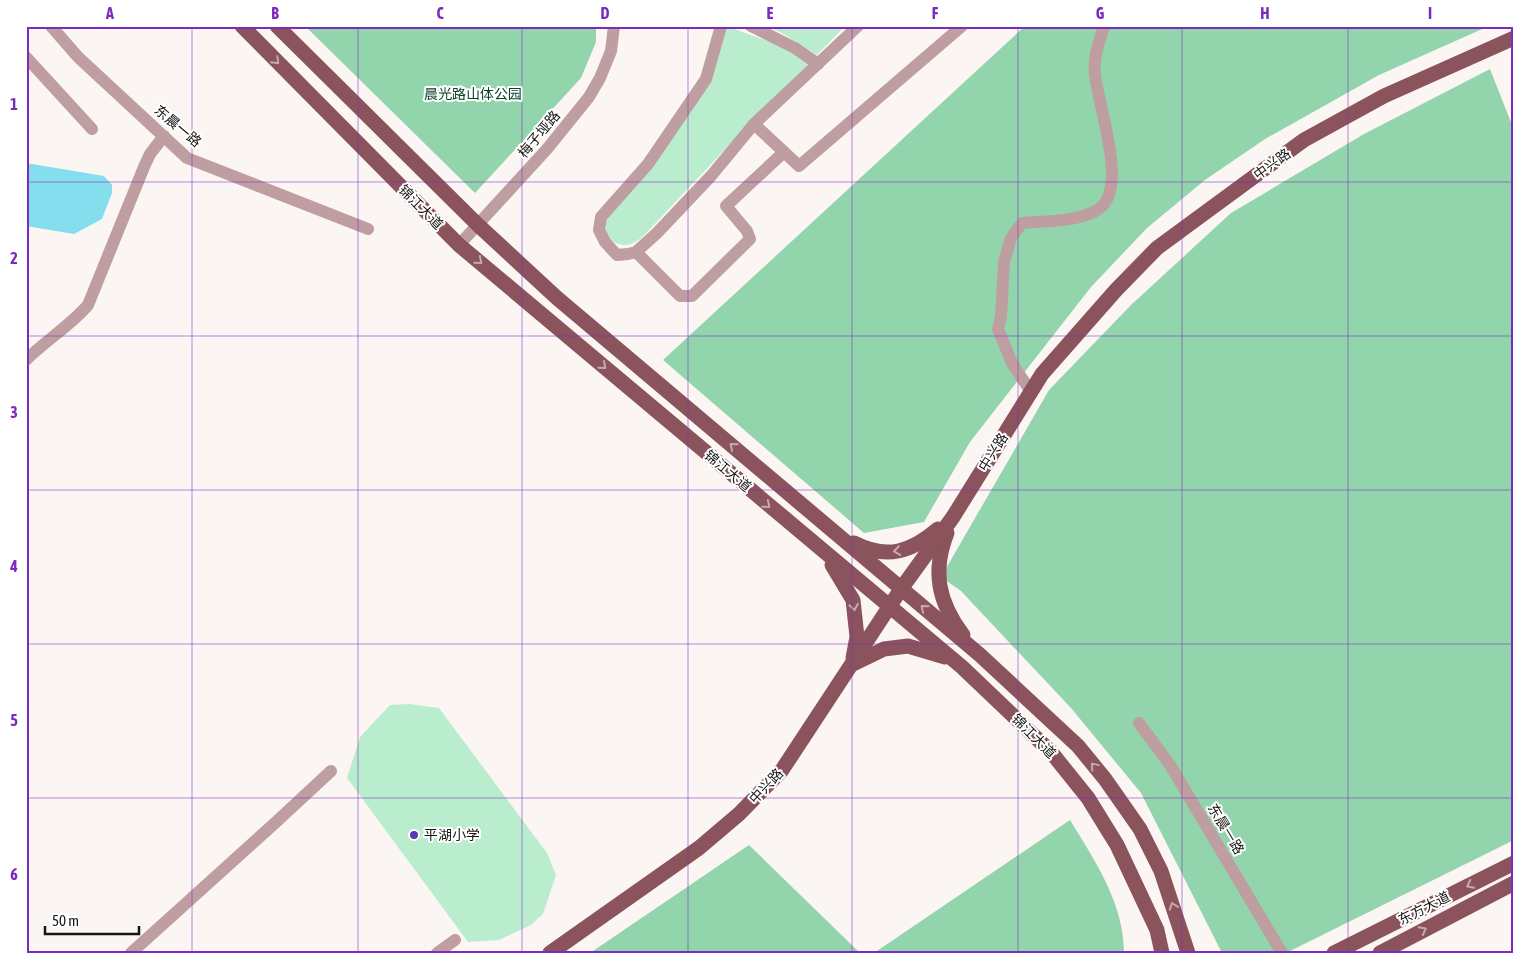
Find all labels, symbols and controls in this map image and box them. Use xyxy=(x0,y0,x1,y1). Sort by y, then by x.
text: A xyxy=(105,4,114,22)
text: B xyxy=(271,4,279,22)
text: C xyxy=(436,4,444,22)
text: D xyxy=(601,4,610,22)
text: E xyxy=(767,4,774,22)
text: F xyxy=(932,4,939,22)
text: G xyxy=(1096,4,1105,22)
text: H xyxy=(1260,4,1270,22)
text: I xyxy=(1428,4,1432,22)
one-way arrow xyxy=(270,55,279,64)
park label: 晨光路山体公园 xyxy=(424,86,522,102)
text: 1 xyxy=(10,95,18,113)
street label: 东晨一路 xyxy=(151,102,205,150)
street label: 梅子垭路 xyxy=(515,107,563,161)
street label: 中兴路 xyxy=(1250,145,1294,183)
street label: 锦江大道 xyxy=(396,182,446,232)
text: 2 xyxy=(10,249,18,267)
one-way arrow xyxy=(473,255,482,264)
one-way arrow xyxy=(597,360,606,368)
text: 3 xyxy=(10,403,18,421)
street label: 中兴路 xyxy=(975,430,1011,474)
one-way arrow xyxy=(730,443,739,452)
street label: 锦江大道 xyxy=(701,447,755,495)
one-way arrow xyxy=(761,499,770,507)
one-way arrow xyxy=(893,545,902,555)
text: 4 xyxy=(9,557,18,575)
one-way arrow xyxy=(848,603,858,612)
one-way arrow xyxy=(921,605,930,614)
text: 5 xyxy=(10,711,18,729)
street label: 锦江大道 xyxy=(1009,711,1059,761)
one-way arrow xyxy=(1092,763,1100,772)
street label: 中兴路 xyxy=(746,765,786,807)
street label: 东晨一路 xyxy=(1205,801,1247,857)
place label: 平湖小学 xyxy=(424,827,480,843)
marker: 平湖小学 xyxy=(408,829,420,841)
text: 6 xyxy=(10,865,18,883)
one-way arrow xyxy=(1466,878,1475,889)
street label: 东方大道 xyxy=(1395,888,1453,928)
one-way arrow xyxy=(1169,903,1179,911)
scale bar xyxy=(45,904,139,936)
text: 50 m xyxy=(52,912,79,929)
one-way arrow xyxy=(1417,926,1426,936)

